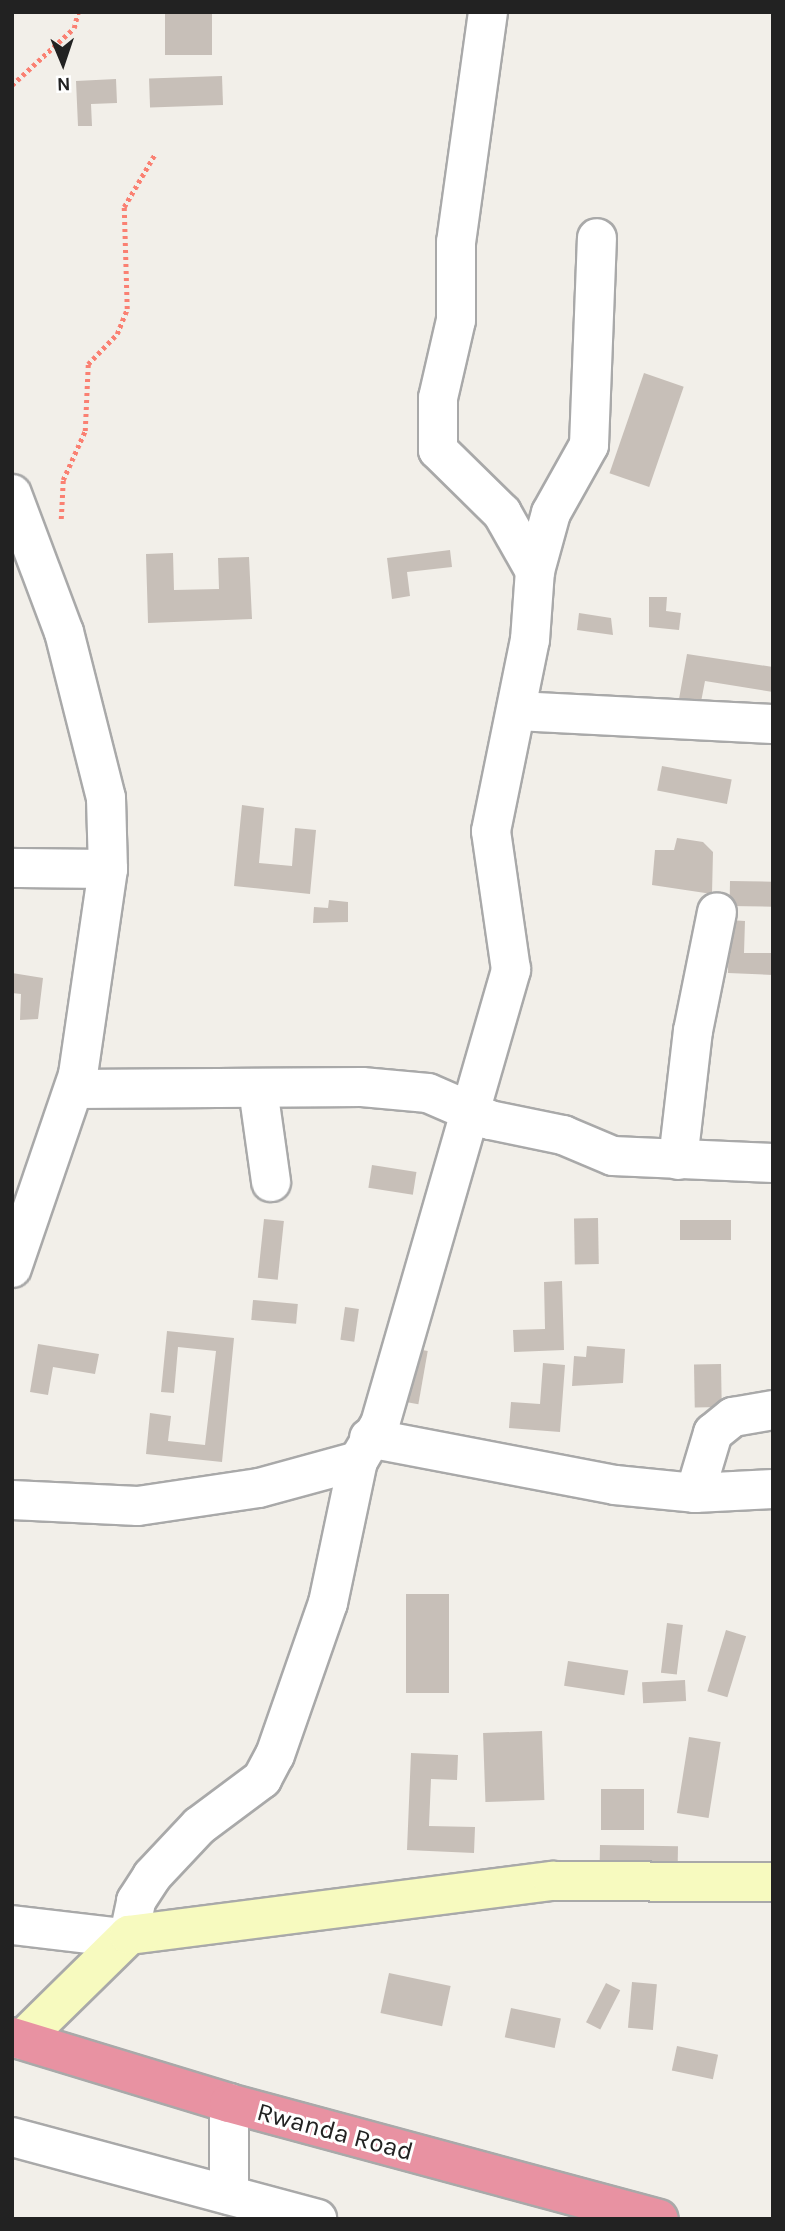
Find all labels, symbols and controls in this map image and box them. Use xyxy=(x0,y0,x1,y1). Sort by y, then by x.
north arrow xyxy=(28,28,98,98)
text: N xyxy=(57,73,71,95)
street label: Rwanda Road xyxy=(253,2096,417,2168)

